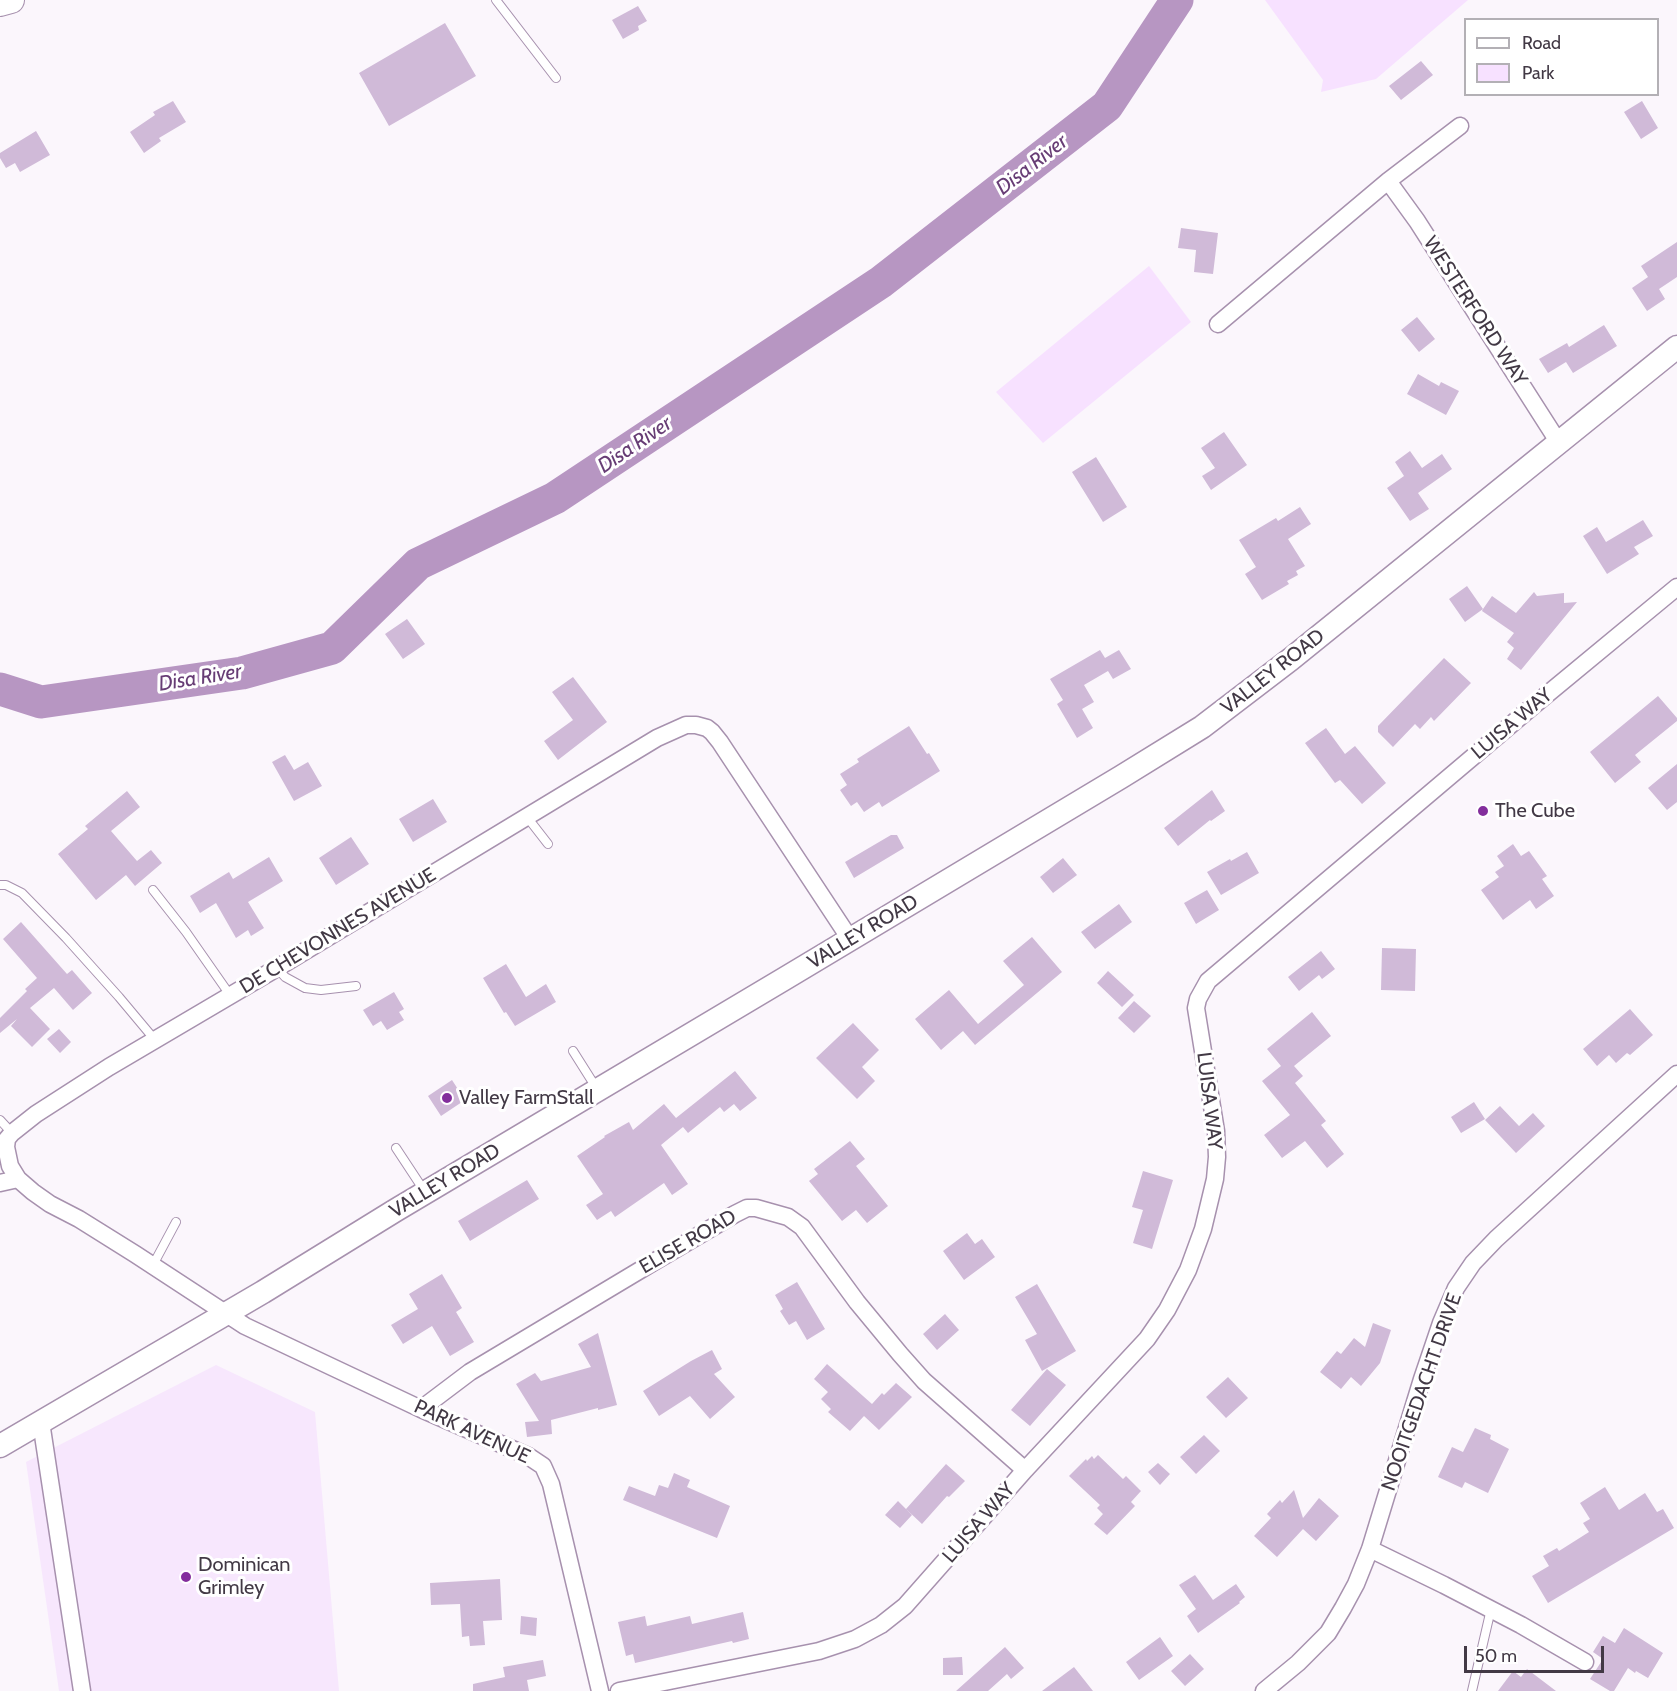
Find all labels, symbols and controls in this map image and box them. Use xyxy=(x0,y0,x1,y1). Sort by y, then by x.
legend xyxy=(1464,18,1659,96)
text: Road xyxy=(1522,32,1561,54)
text: Park xyxy=(1522,62,1554,84)
water label: Disa River xyxy=(991,129,1073,201)
street label: WESTERFORD WAY xyxy=(1418,232,1532,390)
water label: Disa River xyxy=(593,411,677,479)
street label: VALLEY ROAD xyxy=(1217,624,1329,720)
water label: Disa River xyxy=(157,659,243,697)
street label: LUISA WAY xyxy=(1467,683,1557,765)
place label: The Cube xyxy=(1495,799,1575,823)
marker: The Cube xyxy=(1476,804,1490,818)
street label: DE CHEVONNES AVENUE xyxy=(236,863,440,999)
street label: VALLEY ROAD xyxy=(803,890,923,974)
street label: LUISA WAY xyxy=(1191,1051,1227,1151)
place label: Valley FarmStall xyxy=(459,1086,594,1110)
marker: Valley FarmStall xyxy=(440,1091,454,1105)
street label: VALLEY ROAD xyxy=(385,1139,505,1223)
street label: ELISE ROAD xyxy=(635,1205,741,1279)
street label: NOOITGEDACHT DRIVE xyxy=(1377,1290,1467,1494)
street label: PARK AVENUE xyxy=(410,1395,534,1469)
street label: LUISA WAY xyxy=(938,1478,1020,1568)
place label: Dominican Grimley xyxy=(198,1553,290,1600)
marker: Dominican Grimley xyxy=(179,1570,193,1584)
scale bar xyxy=(1467,1634,1606,1672)
text: 50 m xyxy=(1475,1645,1517,1667)

